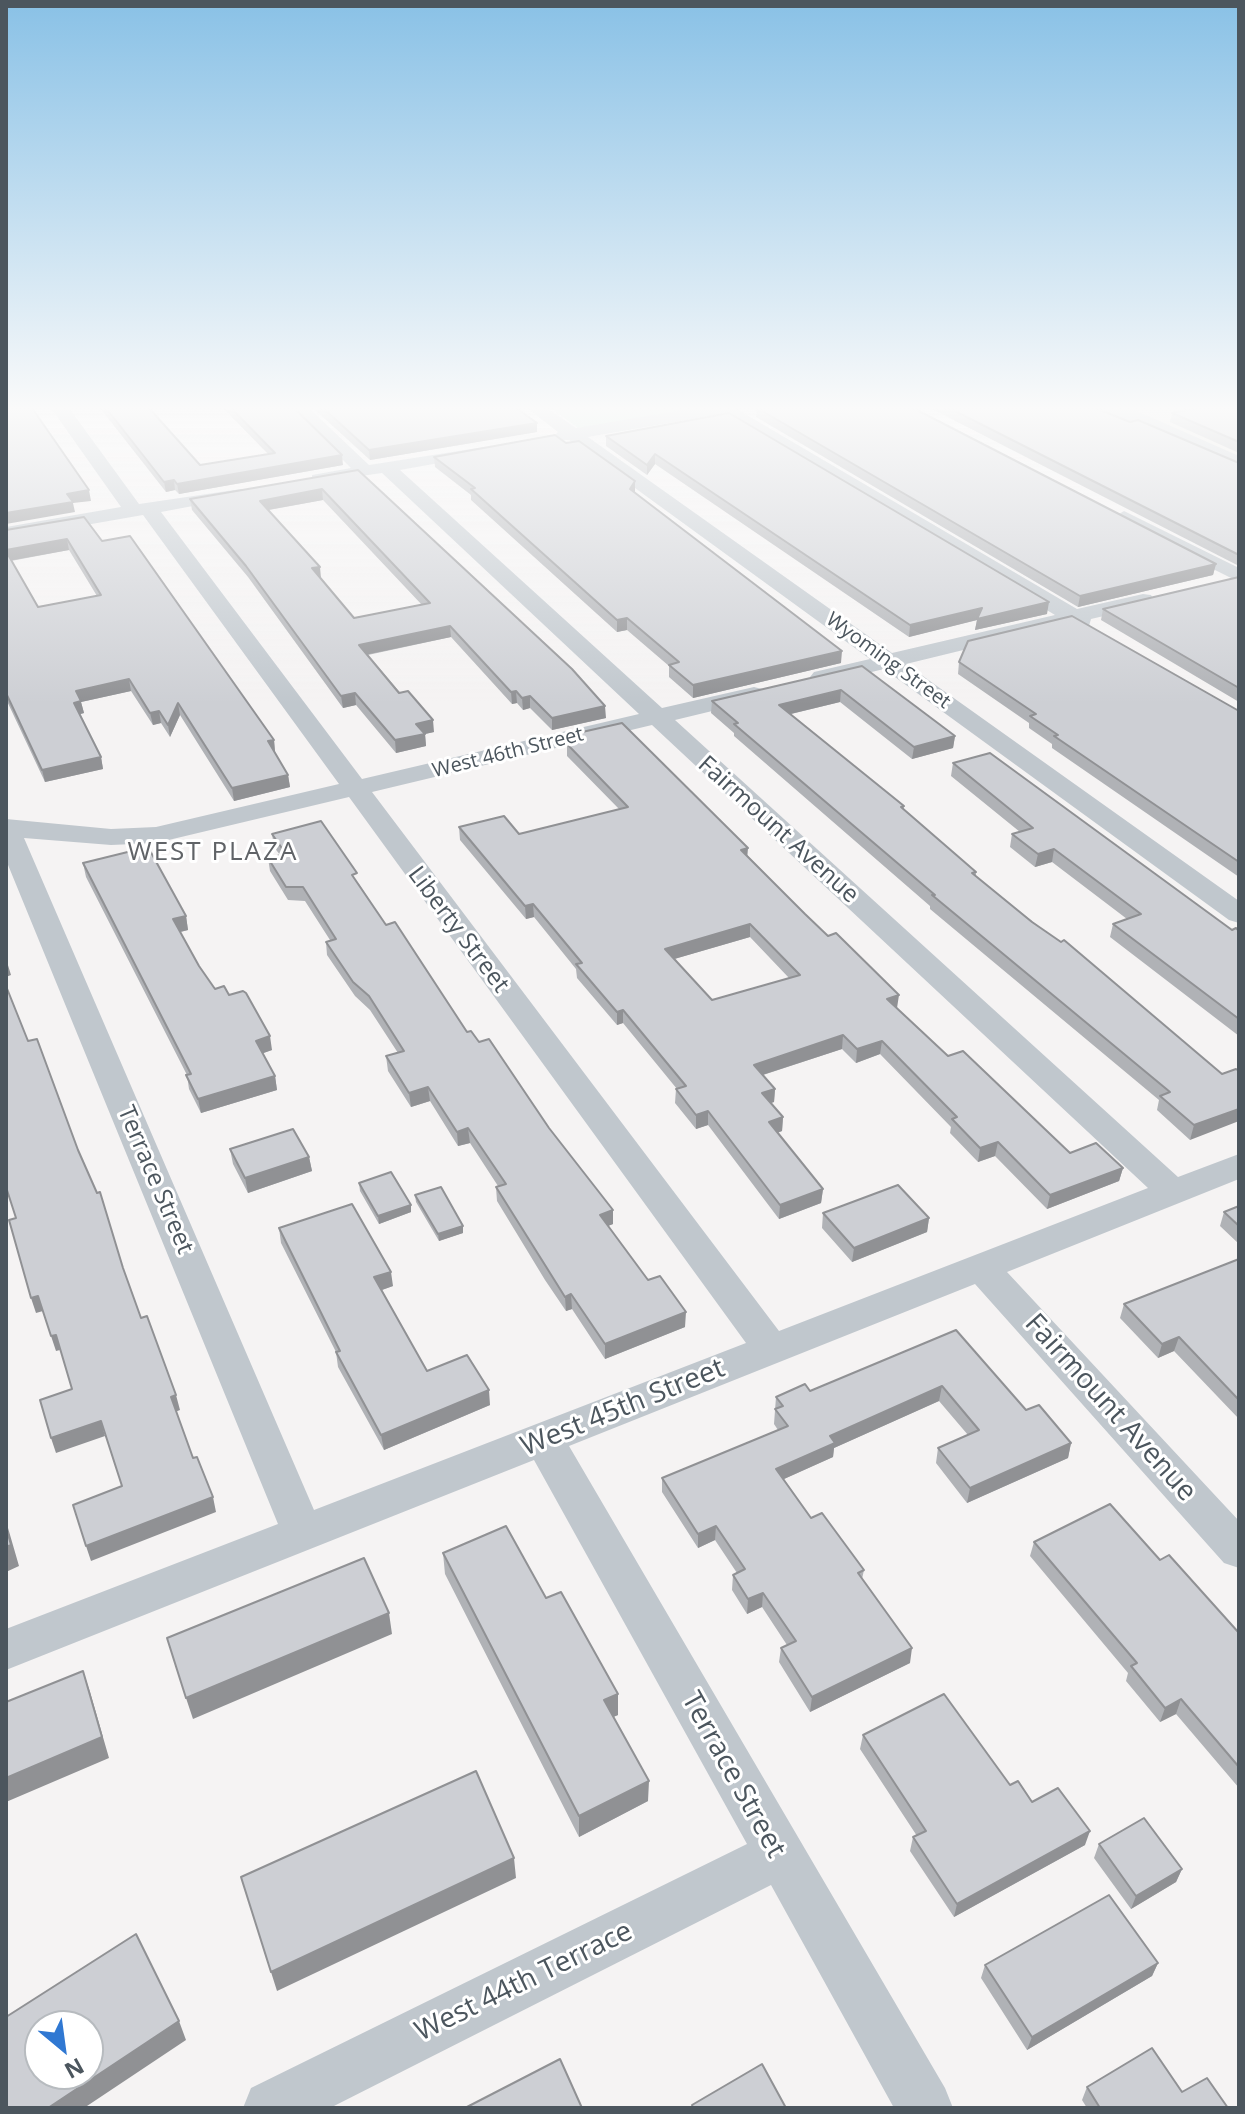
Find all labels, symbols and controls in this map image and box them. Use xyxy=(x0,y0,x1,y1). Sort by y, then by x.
street label: Wyoming Street xyxy=(821,608,955,714)
street label: West 46th Street xyxy=(430,723,586,783)
street label: Fairmount Avenue xyxy=(692,750,864,910)
district label: WEST PLAZA xyxy=(128,837,298,869)
street label: Liberty Street xyxy=(401,861,515,999)
street label: Terrace Street xyxy=(111,1102,199,1258)
street label: Fairmount Avenue xyxy=(1017,1307,1203,1509)
street label: West 45th Street xyxy=(516,1352,730,1464)
street label: Terrace Street xyxy=(674,1686,792,1864)
street label: West 44th Terrace xyxy=(410,1915,638,2049)
north arrow xyxy=(24,2010,104,2090)
text: N xyxy=(60,2052,90,2087)

